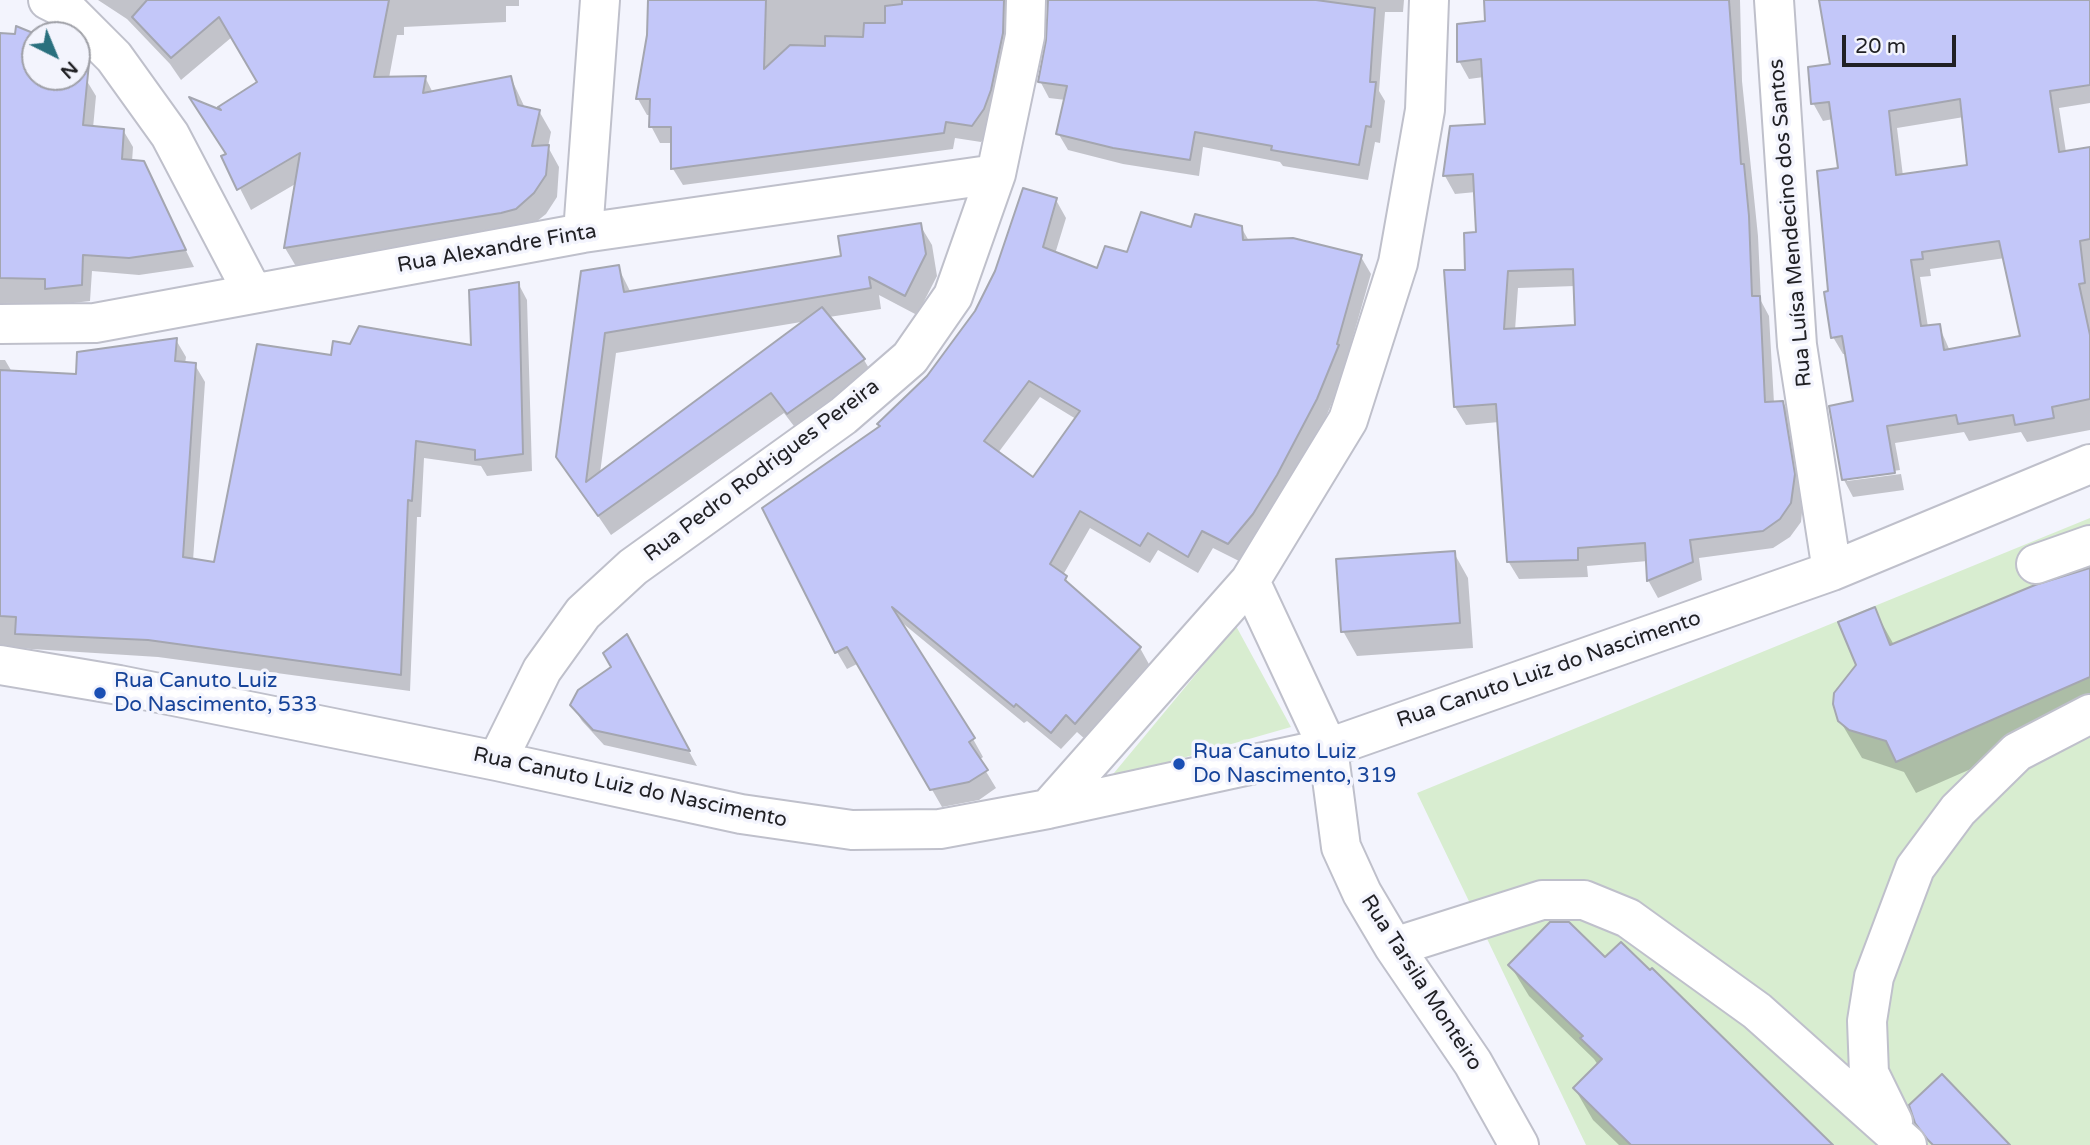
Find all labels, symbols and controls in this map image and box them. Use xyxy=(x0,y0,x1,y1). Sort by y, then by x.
north arrow xyxy=(21,21,91,91)
scale bar xyxy=(1845,21,1959,65)
text: 20 m xyxy=(1855,34,1906,59)
text: N xyxy=(56,57,82,83)
street label: Rua Luísa Mendecino dos Santos xyxy=(1764,58,1818,388)
street label: Rua Alexandre Finta xyxy=(395,219,599,279)
street label: Rua Pedro Rodrigues Pereira xyxy=(639,374,885,568)
street label: Rua Canuto Luiz do Nascimento xyxy=(1394,606,1704,734)
place label: Rua Canuto Luiz Do Nascimento, 533 xyxy=(114,668,317,718)
marker: Rua Canuto Luiz Do Nascimento, 533 xyxy=(92,685,108,701)
place label: Rua Canuto Luiz Do Nascimento, 319 xyxy=(1193,739,1396,789)
street label: Rua Canuto Luiz do Nascimento xyxy=(471,742,789,834)
marker: Rua Canuto Luiz Do Nascimento, 319 xyxy=(1171,756,1187,772)
street label: Rua Tarsila Monteiro xyxy=(1355,890,1487,1076)

